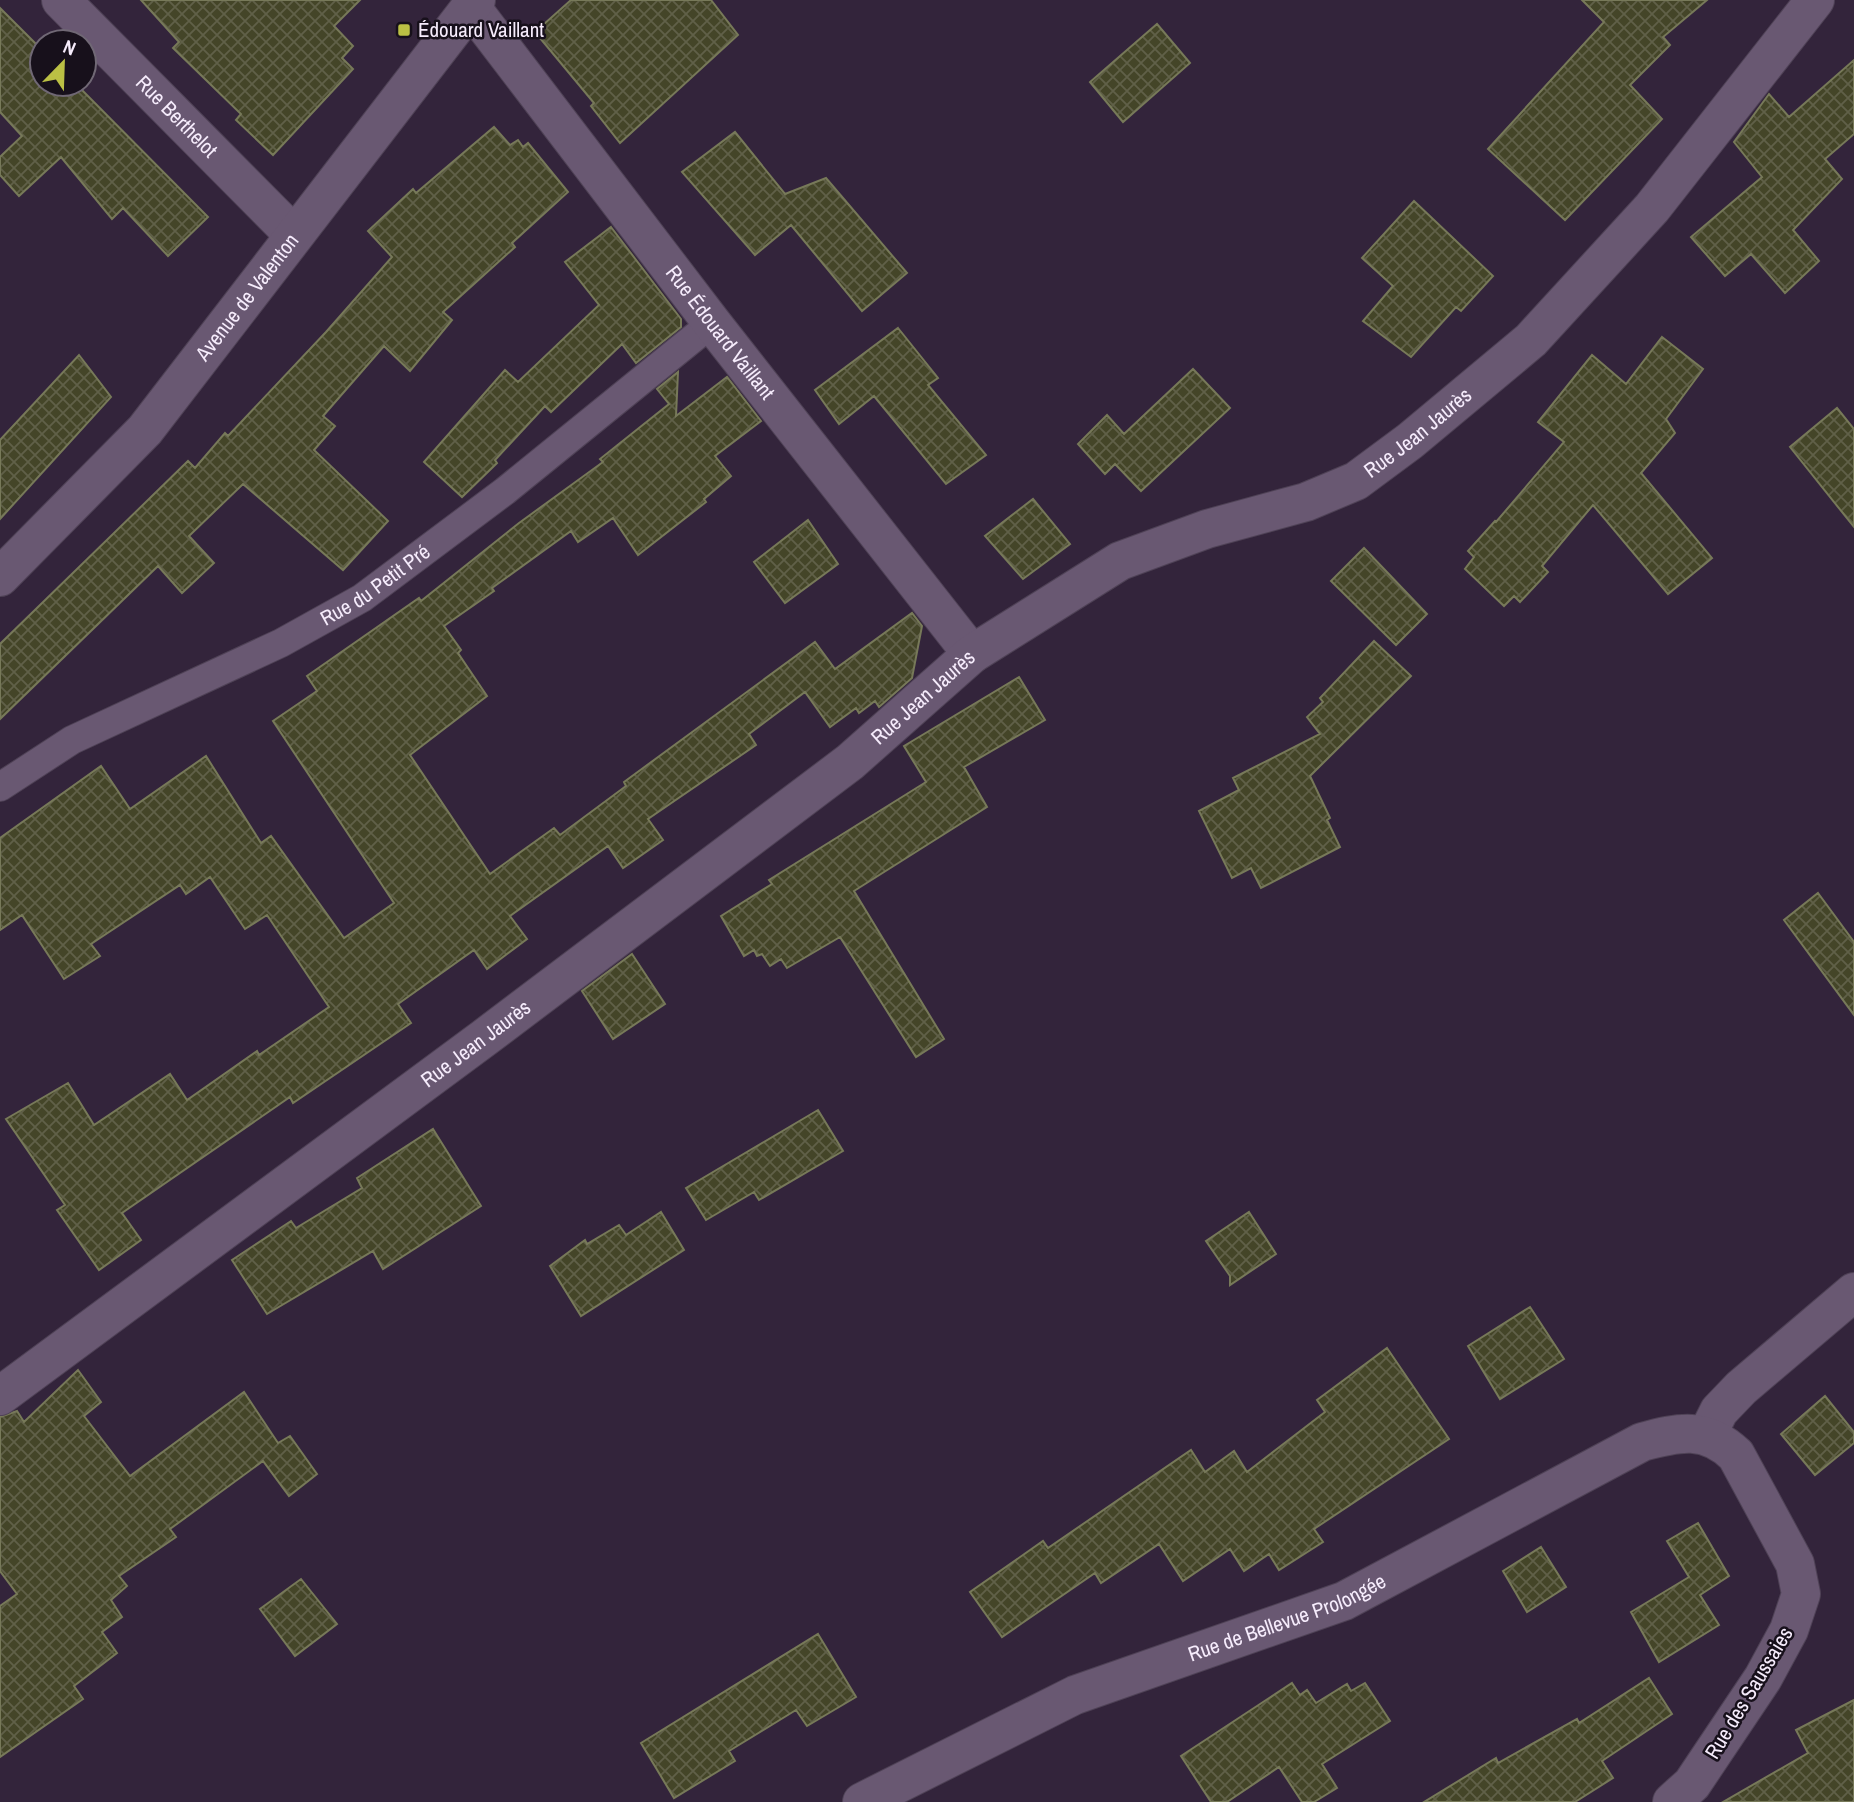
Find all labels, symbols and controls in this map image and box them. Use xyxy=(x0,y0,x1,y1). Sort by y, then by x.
place label: Édouard Vaillant xyxy=(418,15,544,44)
marker: Édouard Vaillant xyxy=(396,22,412,38)
north arrow xyxy=(28,28,98,98)
text: N xyxy=(59,33,80,62)
street label: Rue Berthelot xyxy=(129,68,224,164)
street label: Avenue de Valenton xyxy=(188,227,305,367)
street label: Rue Édouard Vaillant xyxy=(659,259,782,406)
street label: Rue Jean Jaurès xyxy=(1358,381,1478,484)
street label: Rue du Petit Pré xyxy=(315,537,436,632)
street label: Rue Jean Jaurès xyxy=(864,643,981,751)
street label: Rue Jean Jaurès xyxy=(415,993,536,1094)
street label: Rue de Bellevue Prolongée xyxy=(1184,1566,1391,1668)
street label: Rue des Saussaies xyxy=(1698,1621,1799,1764)

